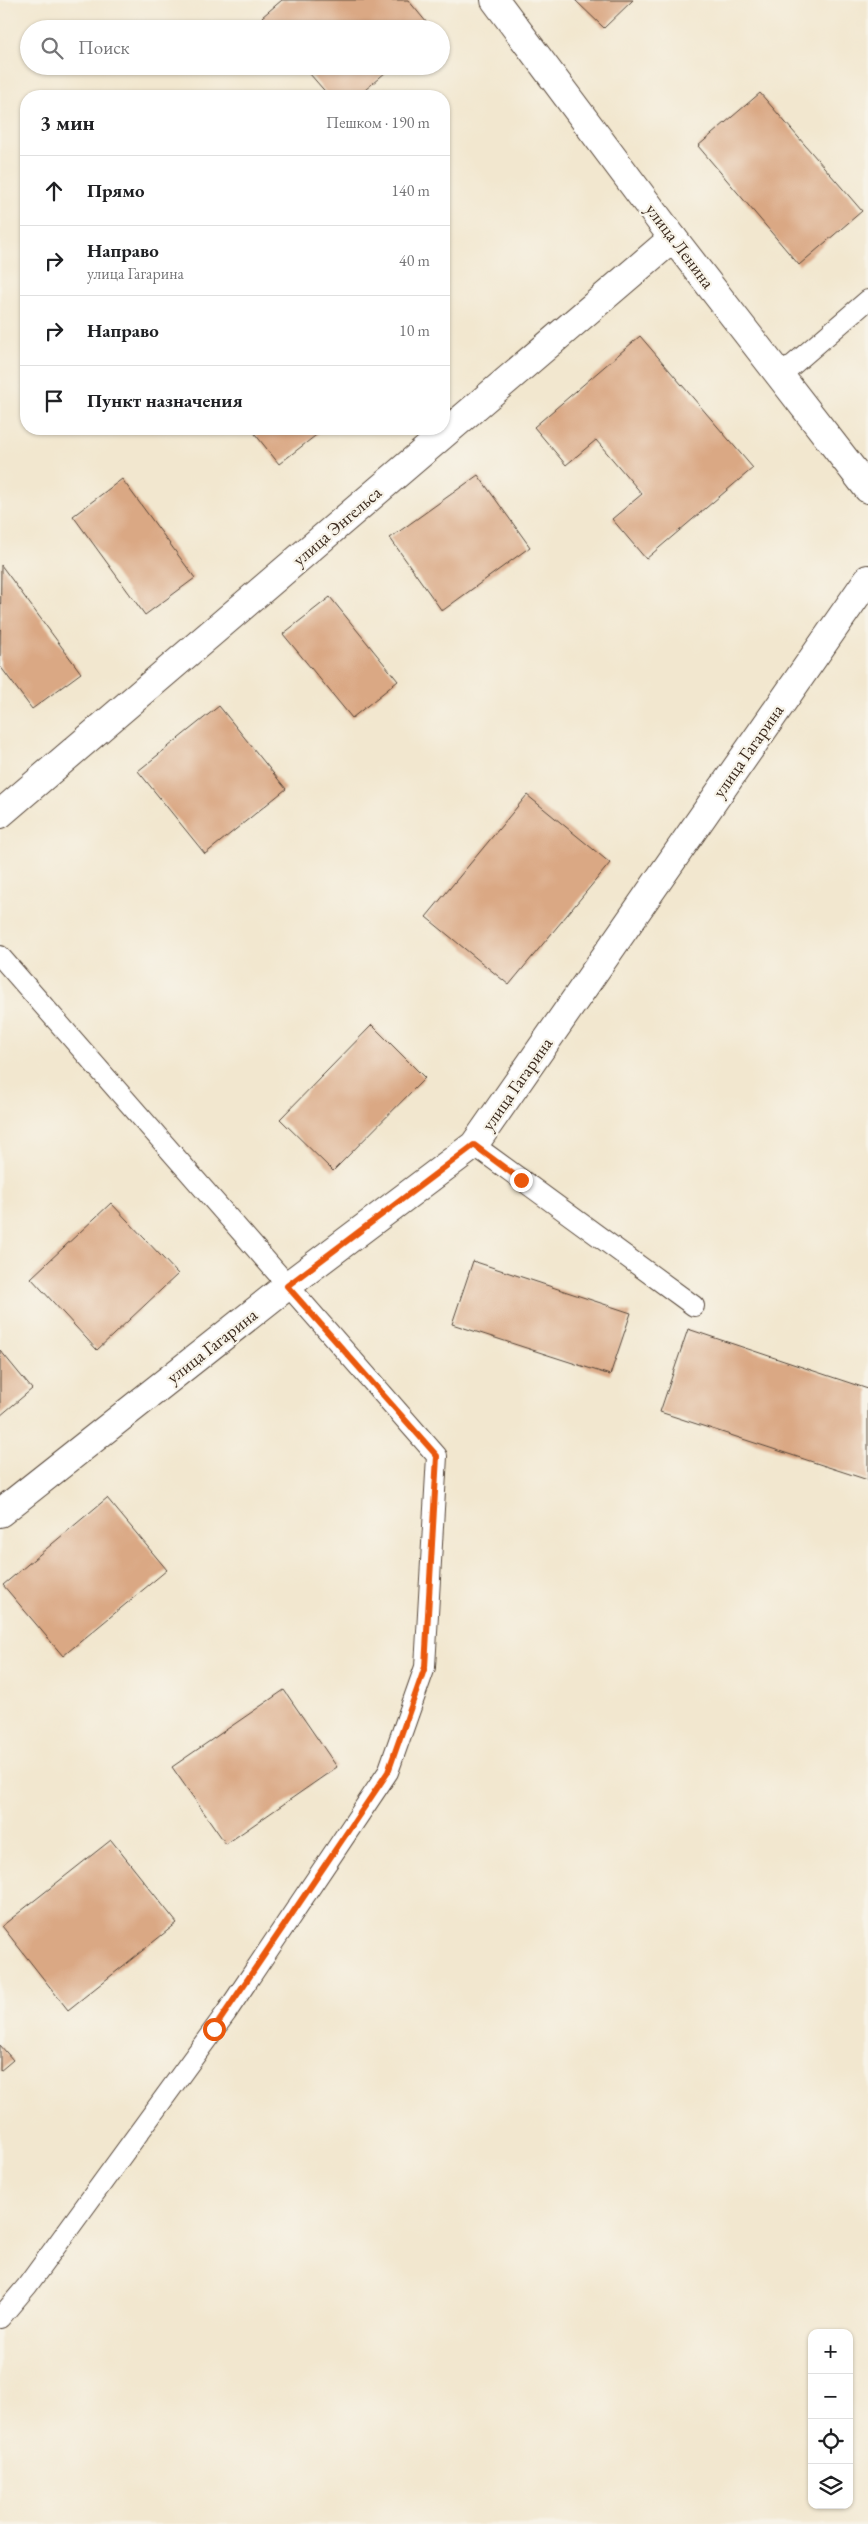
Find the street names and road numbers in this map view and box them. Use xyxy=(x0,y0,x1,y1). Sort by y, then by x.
street label: улица Ленина xyxy=(641,198,720,294)
street label: улица Энгельса xyxy=(288,480,386,570)
street label: улица Гагарина xyxy=(707,699,789,802)
street label: улица Гагарина xyxy=(476,1032,558,1135)
street label: улица Гагарина xyxy=(162,1302,262,1388)

